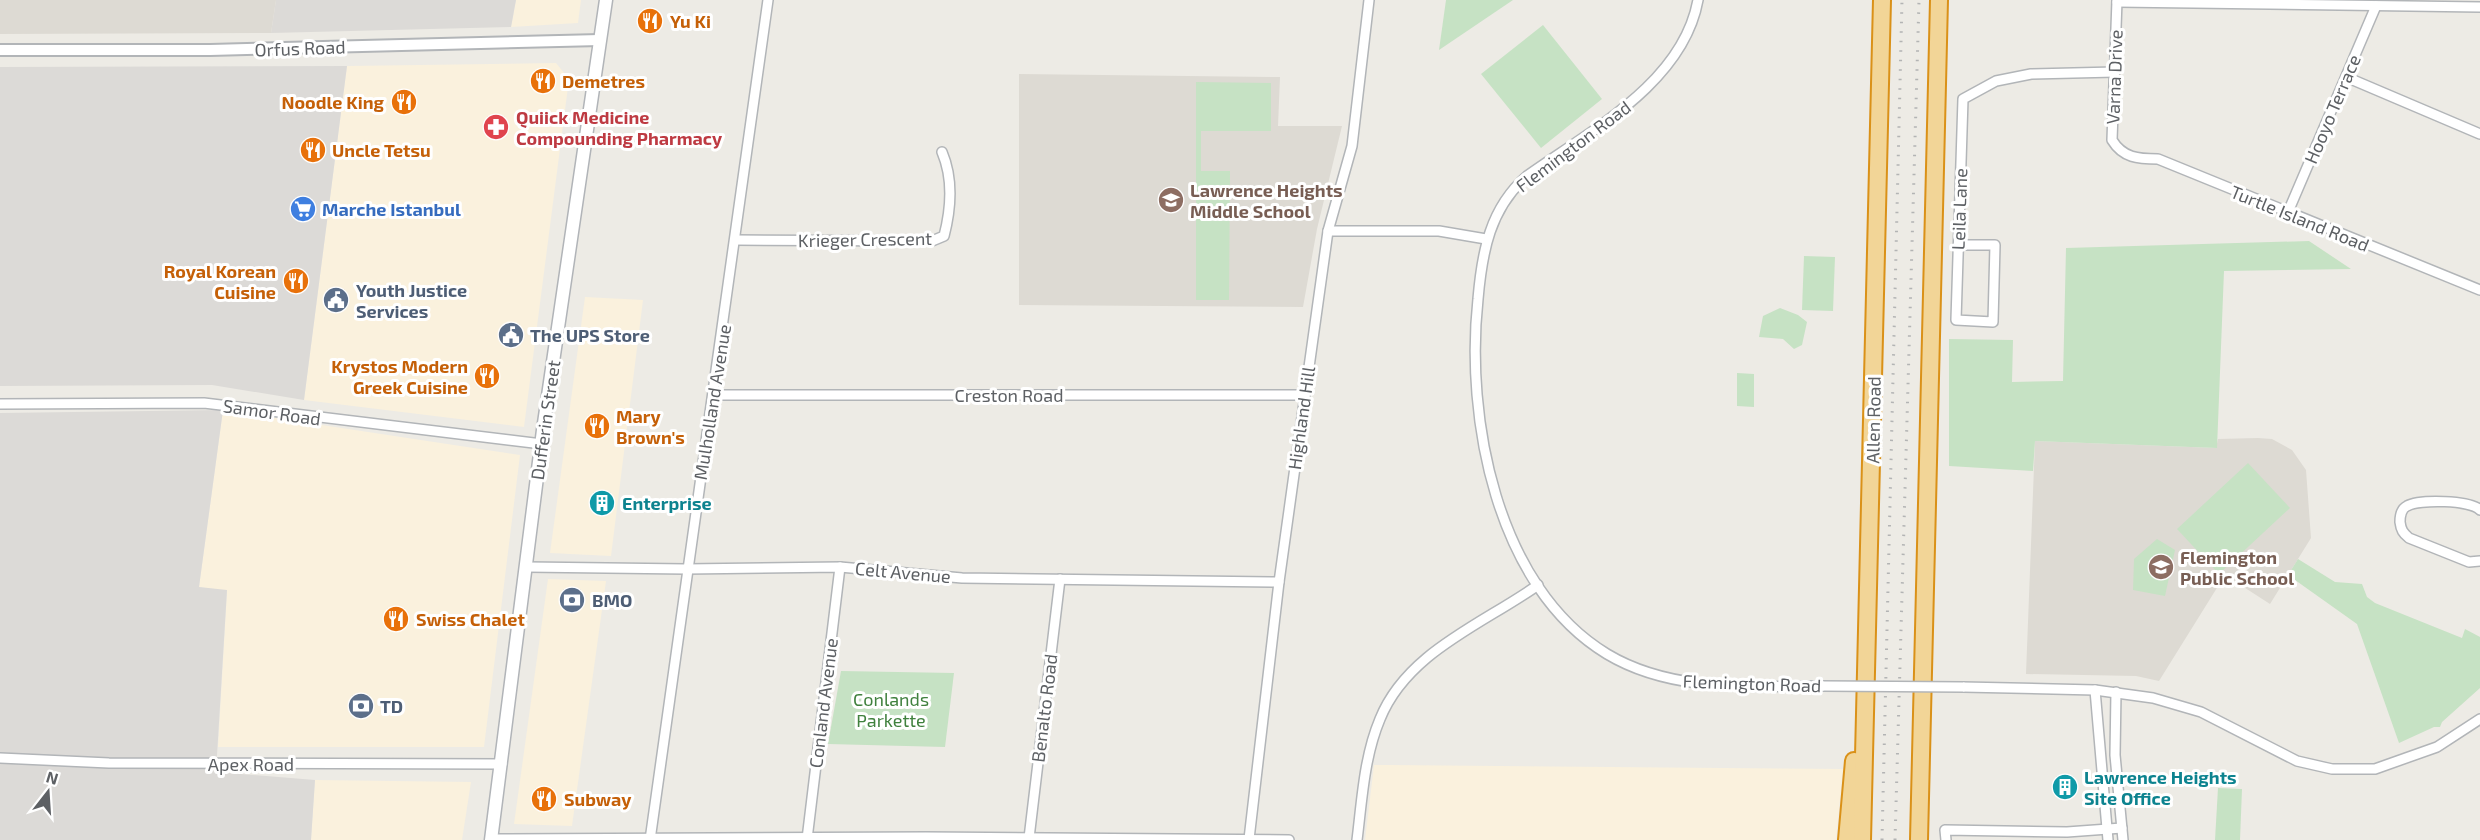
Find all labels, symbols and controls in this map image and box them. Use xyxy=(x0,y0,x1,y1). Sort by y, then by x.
restaurant icon: Yu Ki xyxy=(635,6,665,36)
place label: Yu Ki xyxy=(670,10,711,32)
street label: Varna Drive xyxy=(2101,29,2127,125)
street label: Orfus Road xyxy=(254,35,346,61)
street label: Hooyo Terrace xyxy=(2299,51,2365,167)
restaurant icon: Demetres xyxy=(528,66,558,96)
place label: Demetres xyxy=(562,70,645,92)
restaurant icon: Noodle King xyxy=(389,87,419,117)
place label: Noodle King xyxy=(281,91,385,113)
street label: Flemington Road xyxy=(1511,96,1635,196)
place label: Quiick Medicine Compounding Pharmacy xyxy=(516,106,723,149)
pharmacy icon: Quiick Medicine Compounding Pharmacy xyxy=(481,112,511,142)
restaurant icon: Uncle Tetsu xyxy=(298,135,328,165)
place label: Uncle Tetsu xyxy=(332,139,431,161)
street label: Leila Lane xyxy=(1947,168,1971,250)
place label: Lawrence Heights Middle School xyxy=(1190,179,1343,222)
street label: Turtle Island Road xyxy=(2227,180,2373,256)
school or university icon: Lawrence Heights Middle School xyxy=(1156,185,1186,215)
supermarket icon: Marche Istanbul xyxy=(288,194,318,224)
place label: Marche Istanbul xyxy=(322,198,461,220)
street label: Krieger Crescent xyxy=(798,227,932,251)
place label: Royal Korean Cuisine xyxy=(164,260,276,303)
restaurant icon: Royal Korean Cuisine xyxy=(281,266,311,296)
place label: Youth Justice Services xyxy=(356,279,467,322)
public building icon: Youth Justice Services xyxy=(321,285,351,315)
public building icon: The UPS Store xyxy=(496,320,526,350)
street label: Mulholland Avenue xyxy=(689,323,735,481)
place label: The UPS Store xyxy=(530,324,650,346)
place label: Krystos Modern Greek Cuisine xyxy=(331,355,468,398)
street label: Dufferin Street xyxy=(526,359,564,481)
restaurant icon: Krystos Modern Greek Cuisine xyxy=(472,361,502,391)
street label: Highland Hill xyxy=(1283,364,1319,471)
street label: Allen Road xyxy=(1861,376,1885,464)
street label: Creston Road xyxy=(954,384,1064,406)
street label: Samor Road xyxy=(222,394,322,430)
place label: Mary Brown's xyxy=(616,405,685,448)
restaurant icon: Mary Brown's xyxy=(582,411,612,441)
building icon: Enterprise xyxy=(587,488,617,518)
place label: Enterprise xyxy=(622,492,712,514)
place label: Flemington Public School xyxy=(2180,546,2294,589)
school or university icon: Flemington Public School xyxy=(2146,552,2176,582)
street label: Celt Avenue xyxy=(854,557,952,587)
bank icon: BMO xyxy=(557,585,587,615)
place label: BMO xyxy=(592,589,632,611)
restaurant icon: Swiss Chalet xyxy=(381,604,411,634)
place label: Swiss Chalet xyxy=(416,608,525,630)
street label: Conland Avenue xyxy=(804,637,842,769)
street label: Benalto Road xyxy=(1026,653,1062,763)
street label: Flemington Road xyxy=(1682,670,1822,696)
park label: Conlands Parkette xyxy=(853,688,929,731)
bank icon: TD xyxy=(346,691,376,721)
place label: TD xyxy=(380,695,403,717)
street label: Apex Road xyxy=(208,753,294,775)
north arrow xyxy=(18,762,78,822)
text: N xyxy=(44,766,61,788)
place label: Lawrence Heights Site Office xyxy=(2084,766,2237,809)
building icon: Lawrence Heights Site Office xyxy=(2050,772,2080,802)
restaurant icon: Subway xyxy=(529,784,559,814)
place label: Subway xyxy=(564,788,632,810)

